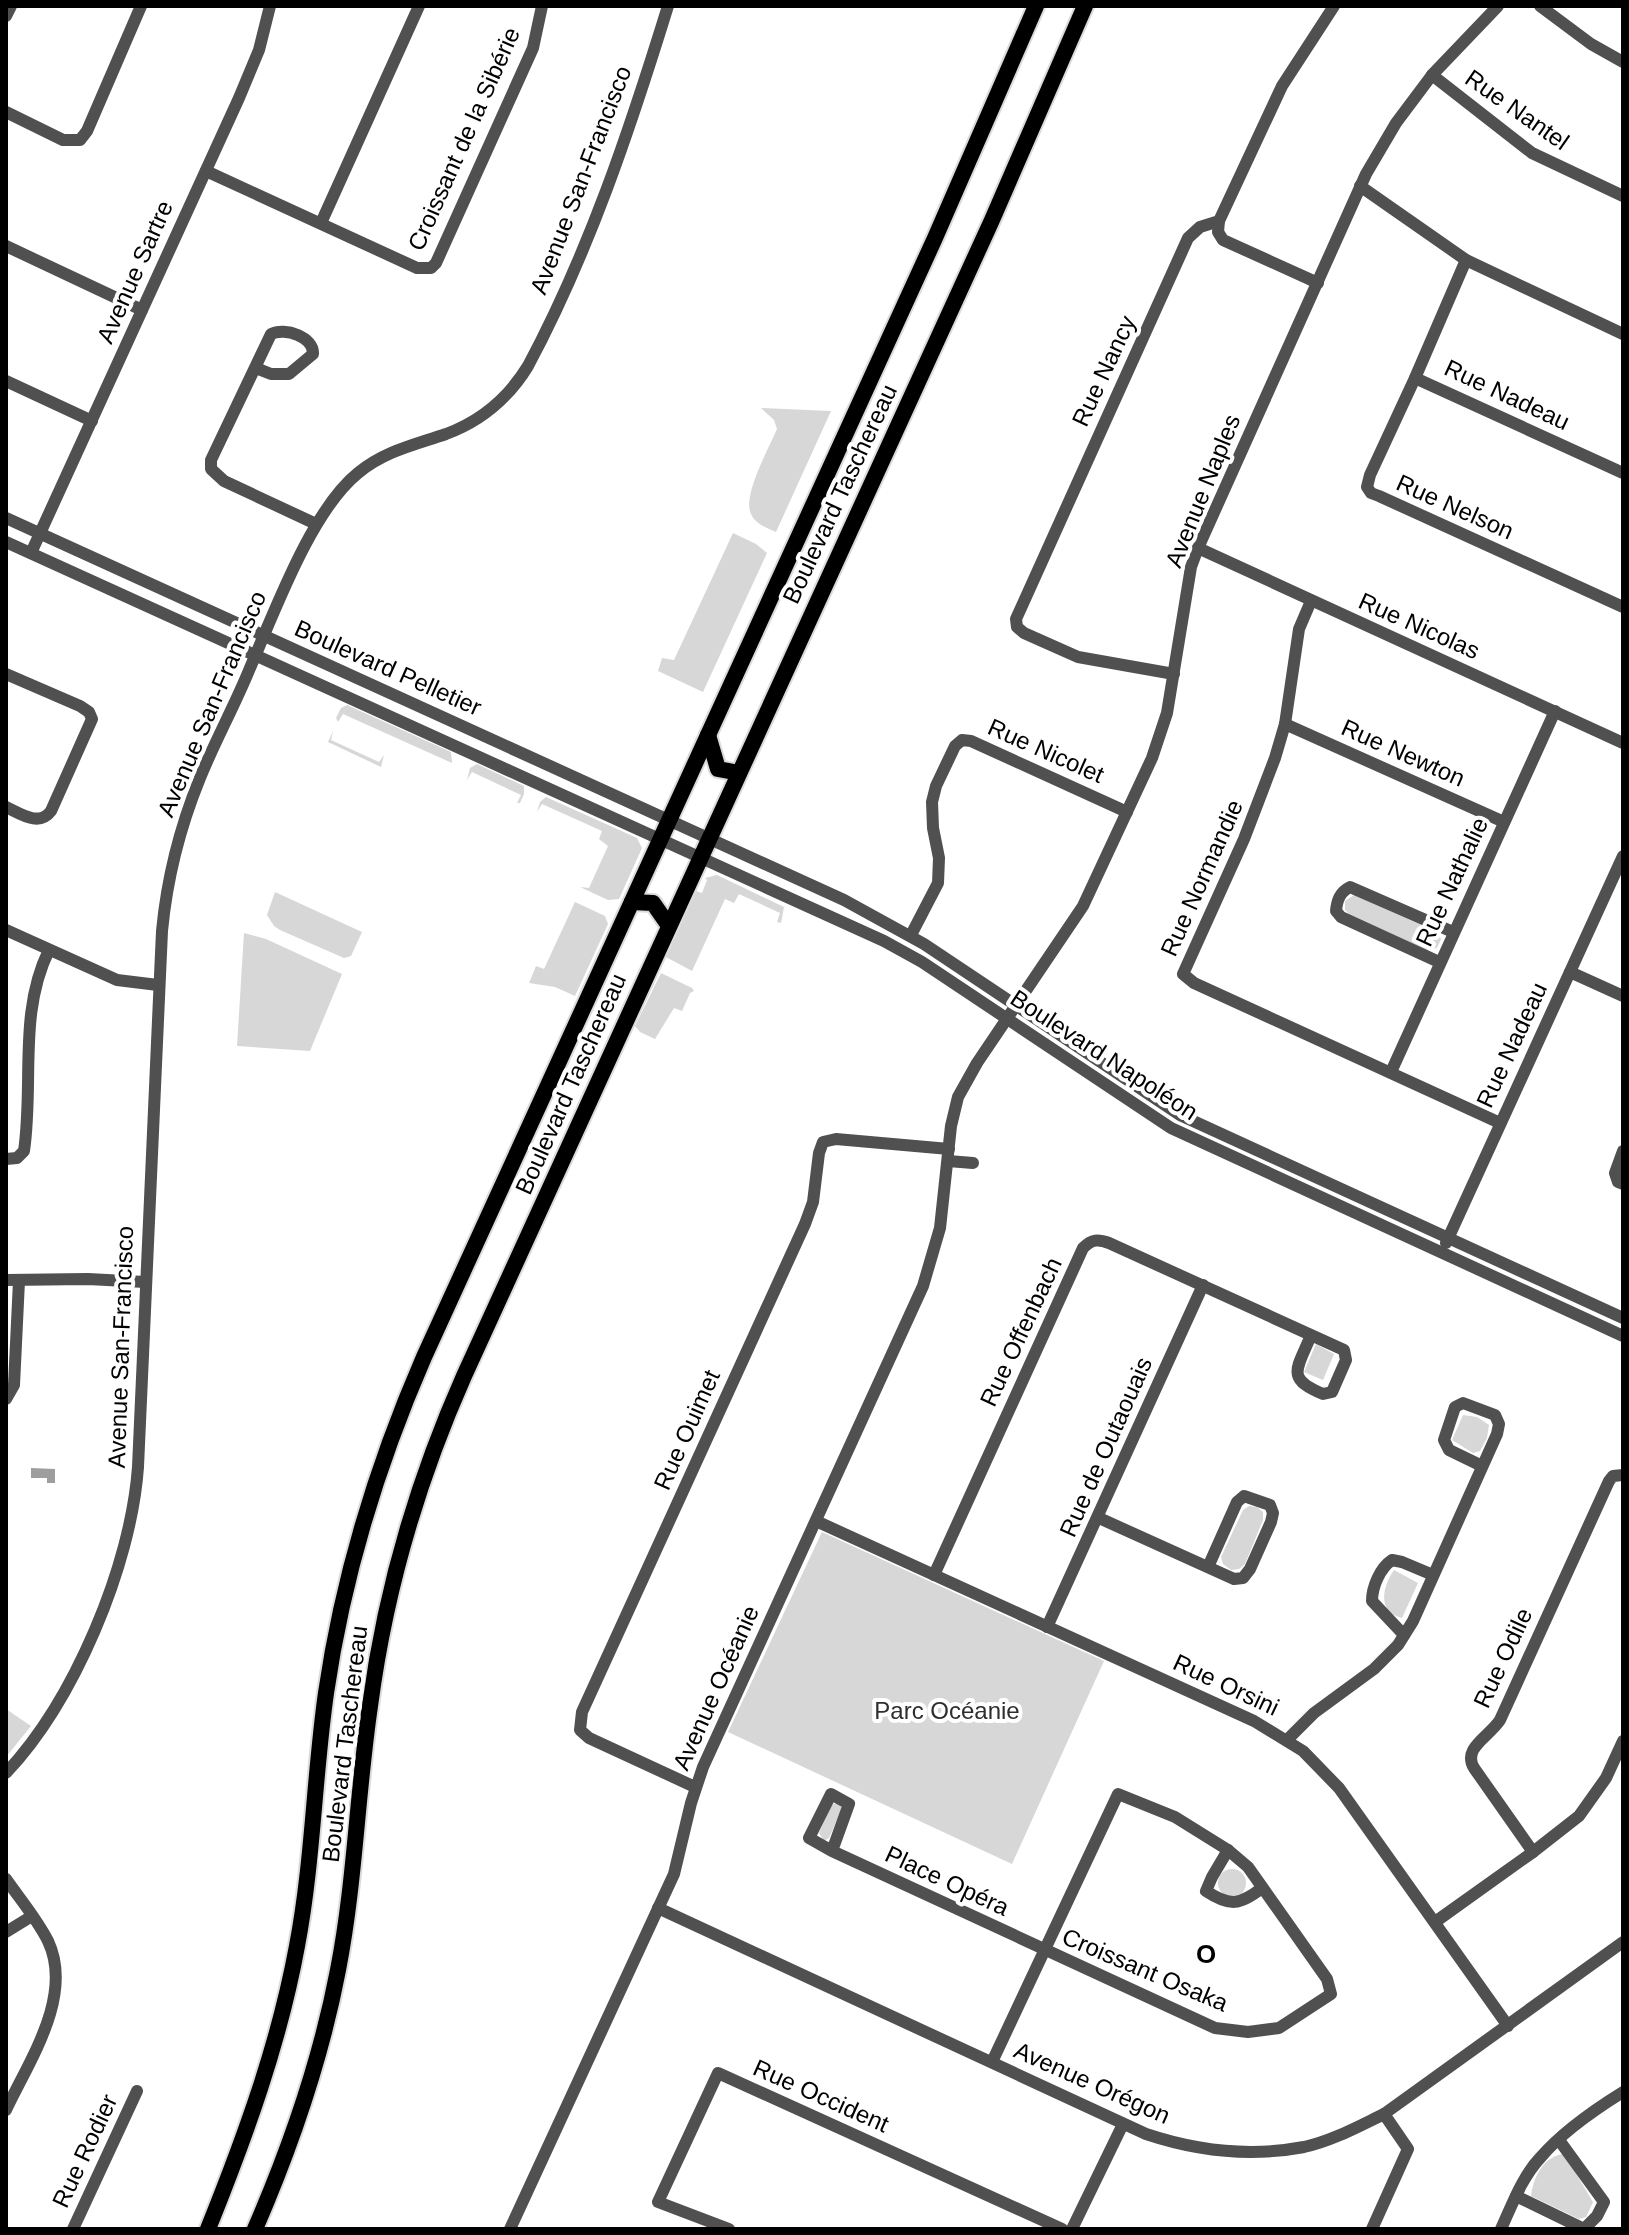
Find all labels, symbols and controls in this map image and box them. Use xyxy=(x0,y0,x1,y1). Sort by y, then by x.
street label: Croissant de la Sibérie xyxy=(402,23,525,255)
street label: Avenue San-Francisco xyxy=(525,62,637,298)
street label: Rue Nantel xyxy=(1460,64,1574,155)
street label: Avenue Sartre xyxy=(91,196,178,347)
street label: Rue Nancy xyxy=(1066,311,1141,430)
street label: Rue Nadeau xyxy=(1440,354,1574,435)
street label: Boulevard Taschereau xyxy=(777,380,902,608)
street label: Avenue Naples xyxy=(1160,410,1245,571)
street label: Rue Nelson xyxy=(1392,469,1518,544)
street label: Avenue San-Francisco xyxy=(152,587,271,821)
street label: Rue Nicolas xyxy=(1355,587,1484,664)
street label: Boulevard Pelletier xyxy=(291,614,486,721)
street label: Rue Nicolet xyxy=(984,713,1109,788)
street label: Rue Newton xyxy=(1337,713,1469,792)
street label: Rue Normandie xyxy=(1155,796,1248,960)
street label: Rue Nathalie xyxy=(1410,813,1493,950)
street label: Boulevard Taschereau xyxy=(510,969,631,1198)
street label: Rue Nadeau xyxy=(1471,978,1552,1112)
street label: Boulevard Napoléon xyxy=(1006,984,1203,1125)
street label: Avenue San-Francisco xyxy=(103,1225,138,1469)
street label: Rue Offenbach xyxy=(974,1253,1067,1410)
street label: Rue de Outaouais xyxy=(1054,1353,1157,1541)
street label: Rue Ouimet xyxy=(648,1366,725,1494)
street label: Avenue Océanie xyxy=(667,1601,764,1774)
street label: Rue Odile xyxy=(1468,1604,1537,1712)
street label: Boulevard Taschereau xyxy=(317,1624,372,1864)
street label: Rue Orsini xyxy=(1169,1648,1283,1721)
park label: Parc Océanie xyxy=(874,1697,1020,1724)
street label: Place Opéra xyxy=(881,1840,1014,1921)
street label: Croissant Osaka xyxy=(1058,1922,1233,2017)
district label: O xyxy=(1196,1939,1216,1969)
street label: Avenue Orégon xyxy=(1010,2036,1174,2129)
street label: Rue Occident xyxy=(749,2054,893,2138)
street label: Rue Rodier xyxy=(47,2090,122,2212)

